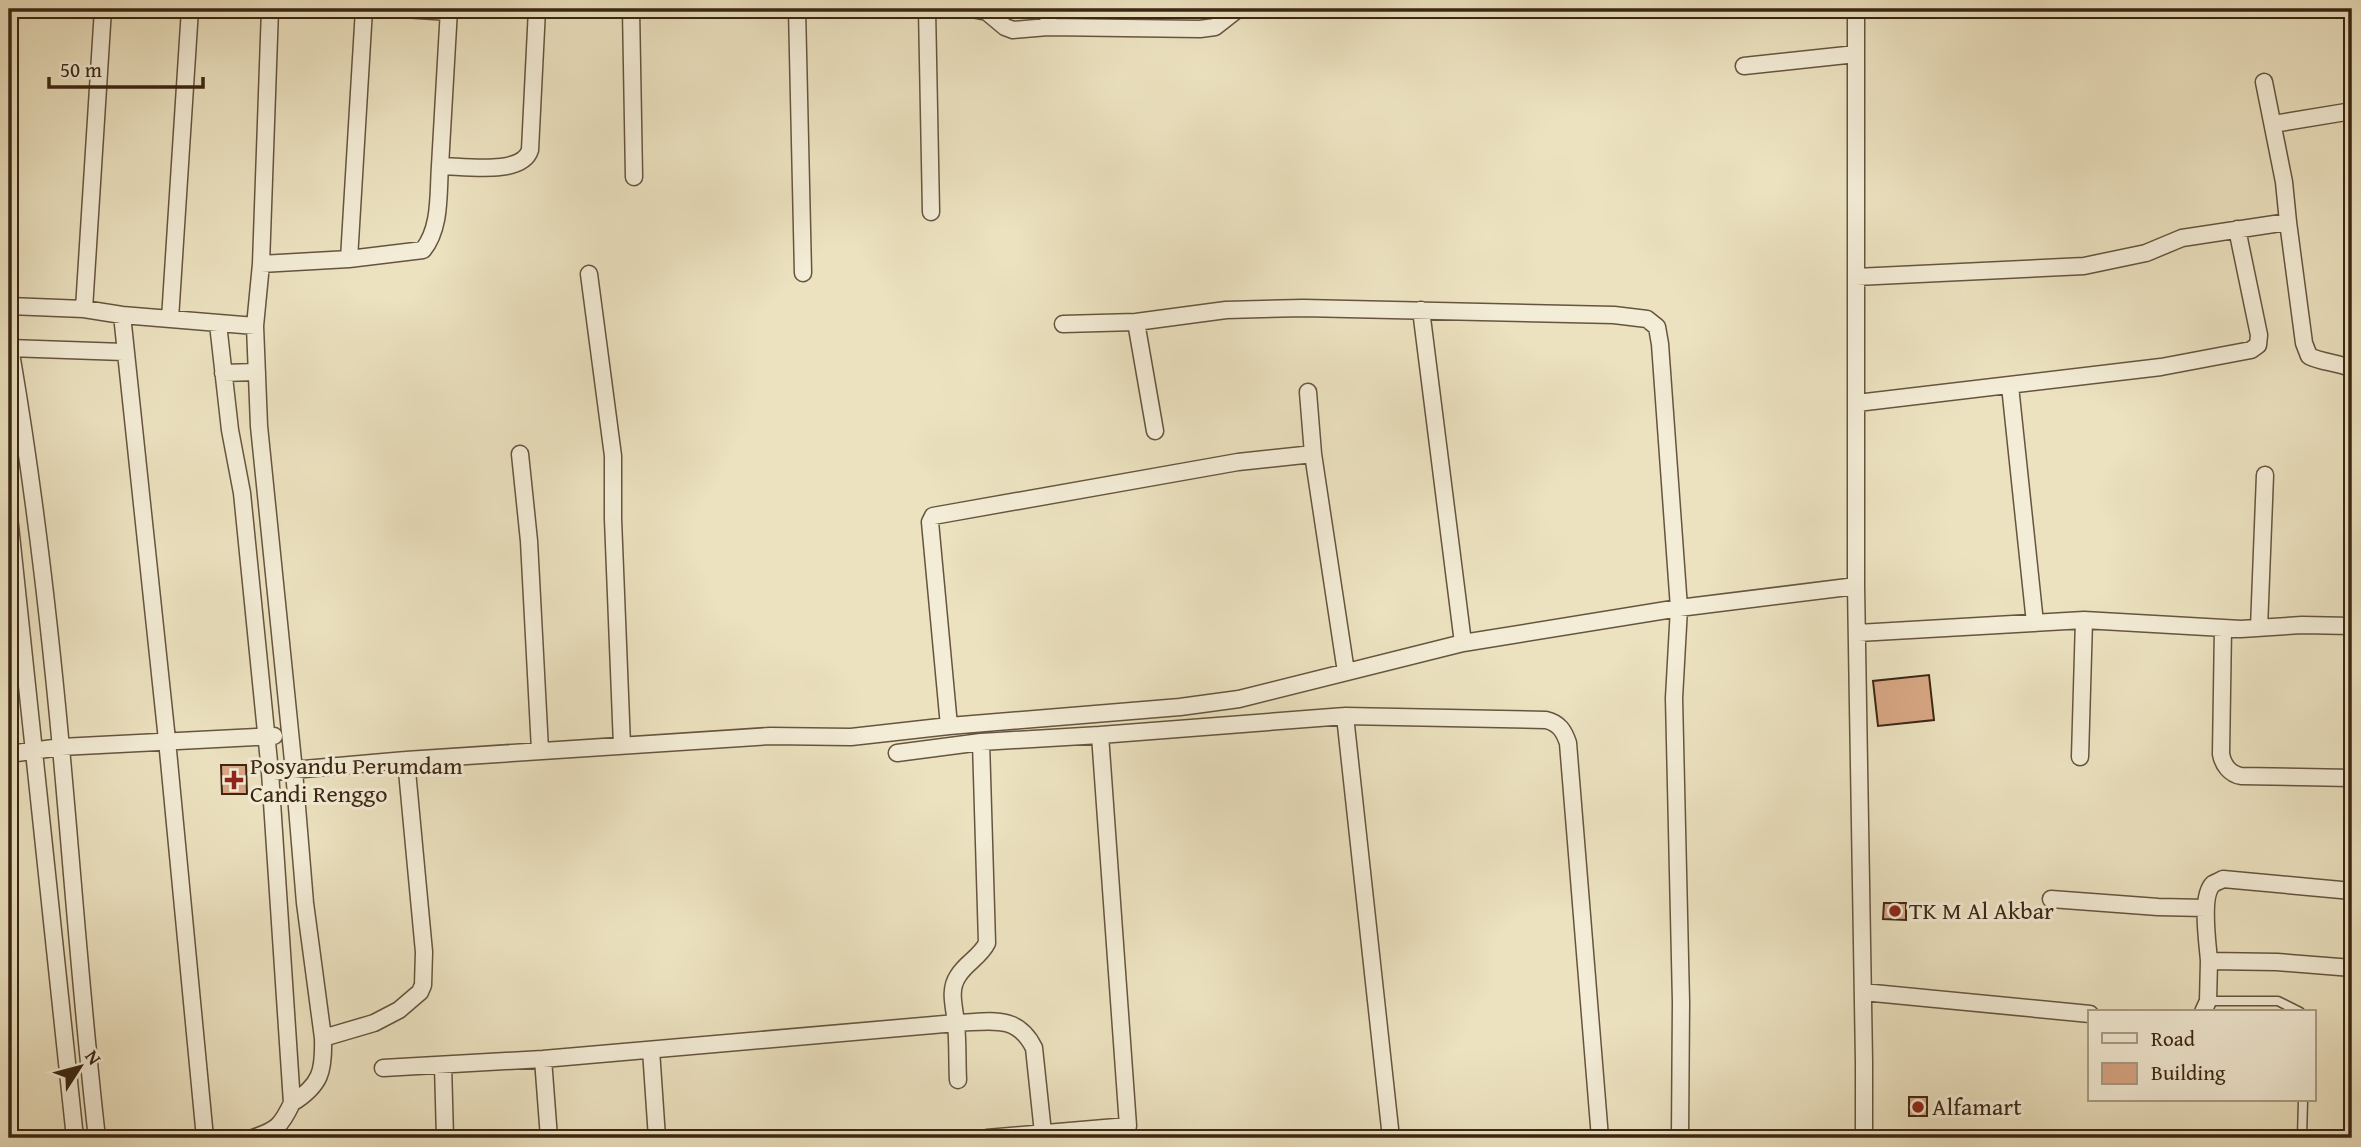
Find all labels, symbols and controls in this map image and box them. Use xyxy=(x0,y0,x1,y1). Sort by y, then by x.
scale bar xyxy=(49,46,203,90)
text: 50 m xyxy=(60,54,102,85)
place label: Posyandu Perumdam Candi Renggo xyxy=(250,748,463,811)
marker: Posyandu Perumdam Candi Renggo xyxy=(224,770,244,790)
place label: TK M Al Akbar xyxy=(1909,893,2054,928)
marker: TK M Al Akbar xyxy=(1887,903,1903,919)
legend xyxy=(2088,1010,2316,1102)
text: Road xyxy=(2151,1023,2196,1054)
north arrow xyxy=(46,1032,116,1102)
text: N xyxy=(79,1044,109,1071)
text: Building xyxy=(2151,1057,2226,1088)
place label: Alfamart xyxy=(1932,1089,2022,1124)
marker: Alfamart xyxy=(1910,1099,1926,1115)

